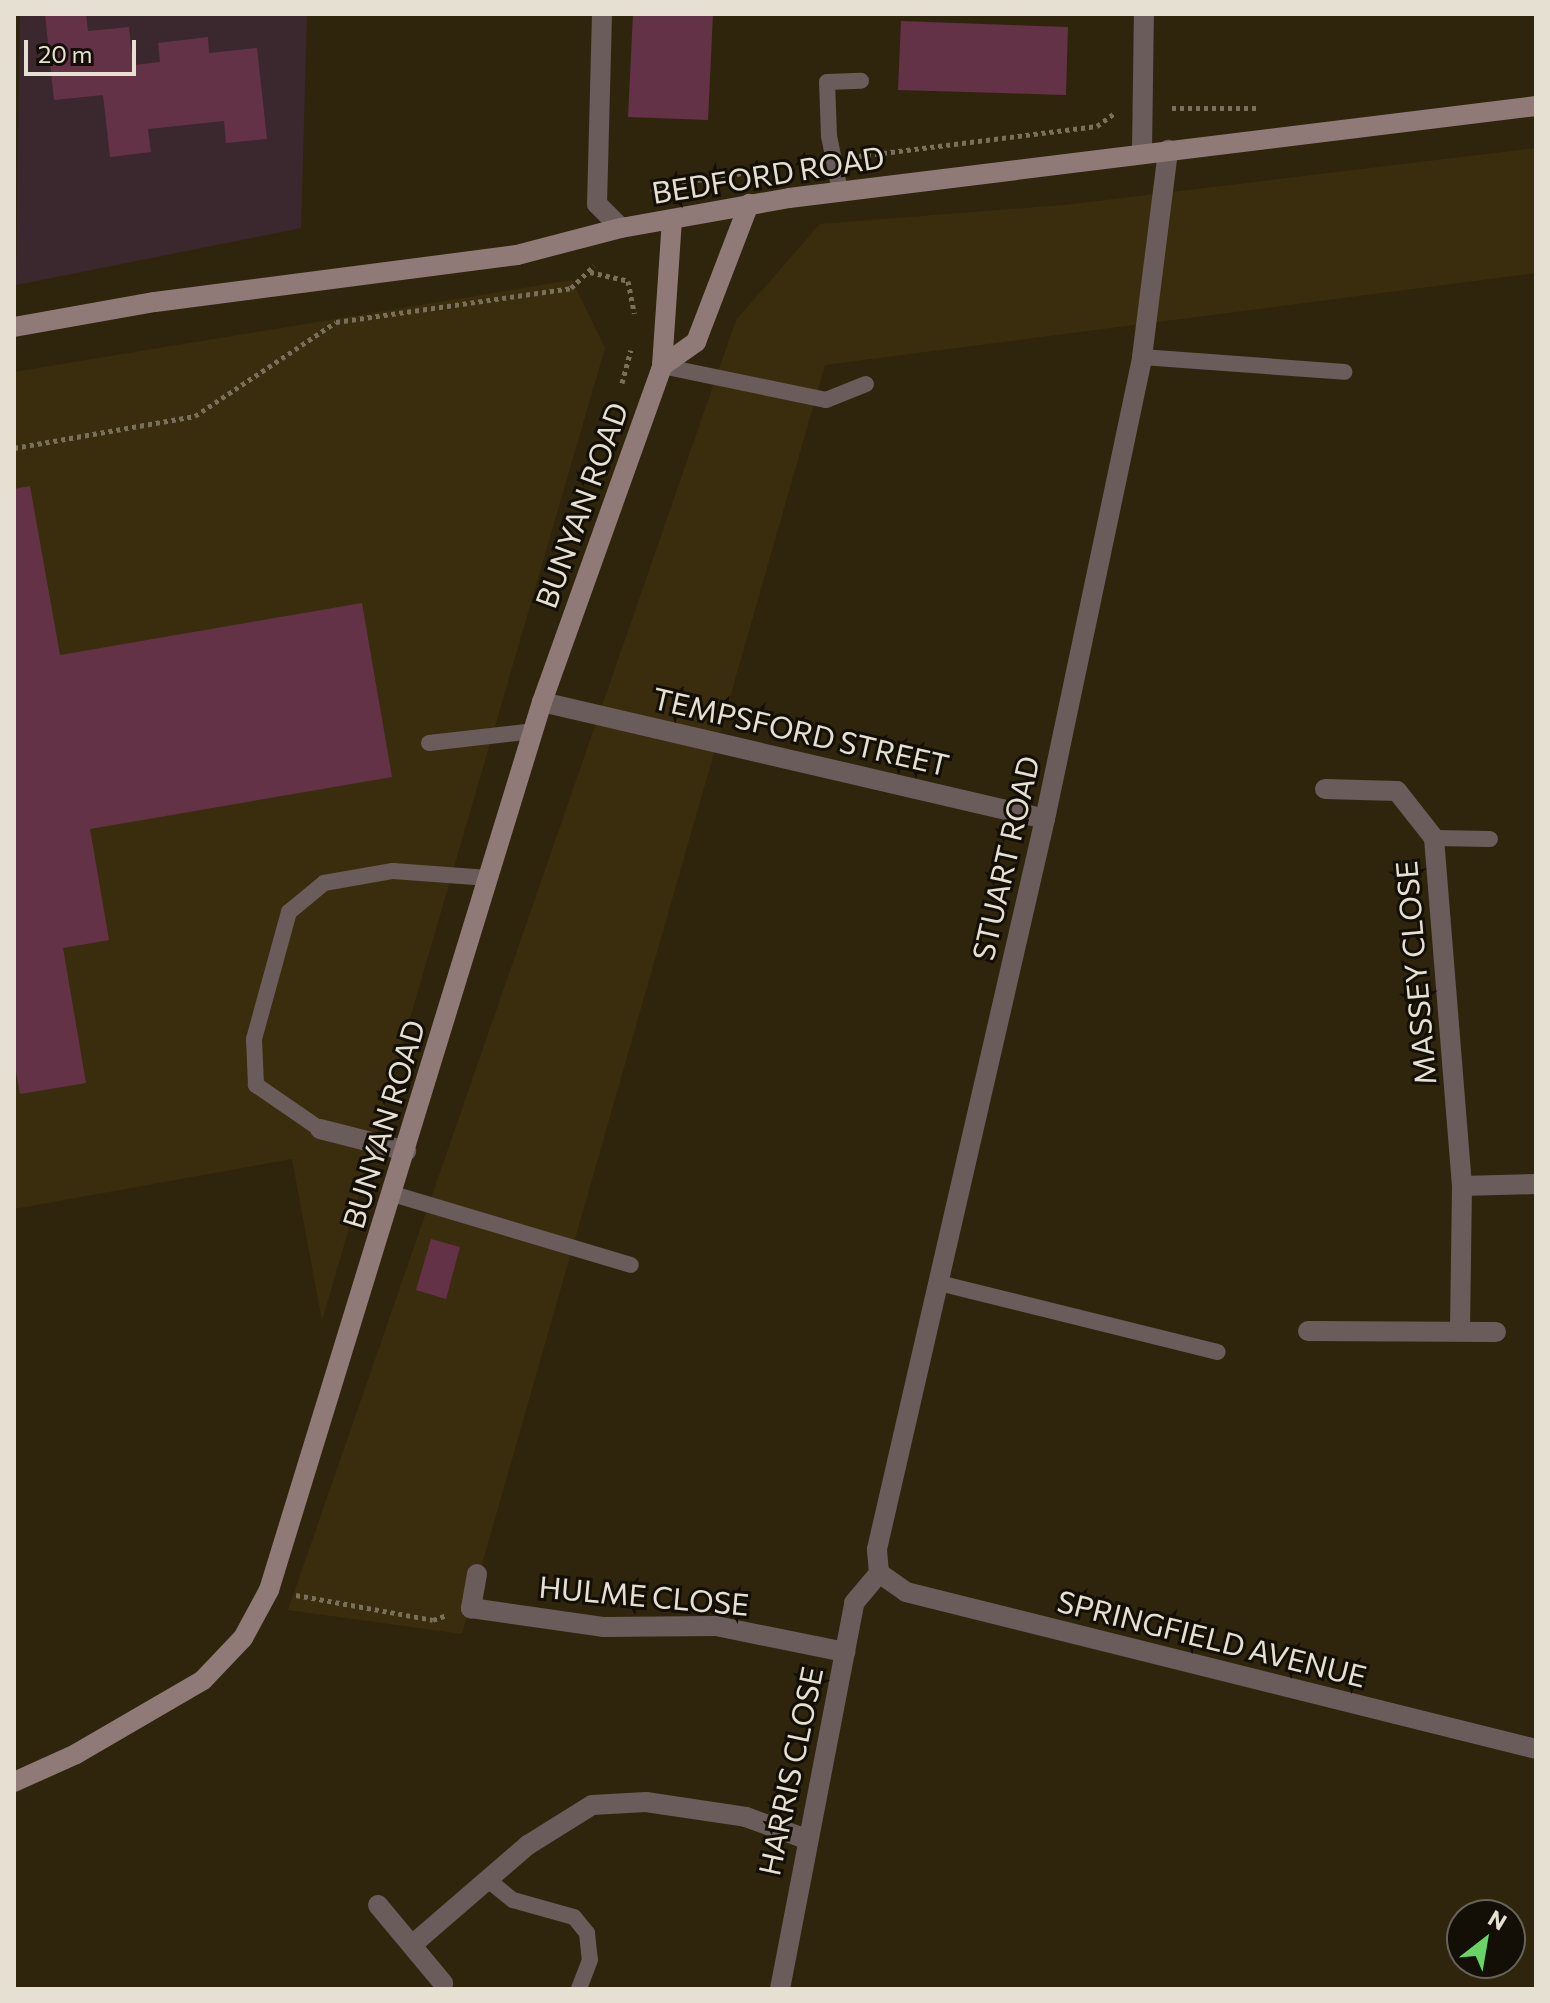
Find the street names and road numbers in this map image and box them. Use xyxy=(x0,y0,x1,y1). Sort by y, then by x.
street label: BEDFORD ROAD xyxy=(649,138,887,210)
street label: BUNYAN ROAD xyxy=(527,397,635,613)
street label: TEMPSFORD STREET xyxy=(649,679,953,783)
street label: STUART ROAD xyxy=(964,752,1046,964)
street label: MASSEY CLOSE xyxy=(1387,859,1443,1087)
street label: BUNYAN ROAD xyxy=(334,1015,432,1233)
street label: HULME CLOSE xyxy=(537,1568,751,1622)
street label: SPRINGFIELD AVENUE xyxy=(1054,1582,1370,1694)
street label: HARRIS CLOSE xyxy=(750,1663,830,1879)

